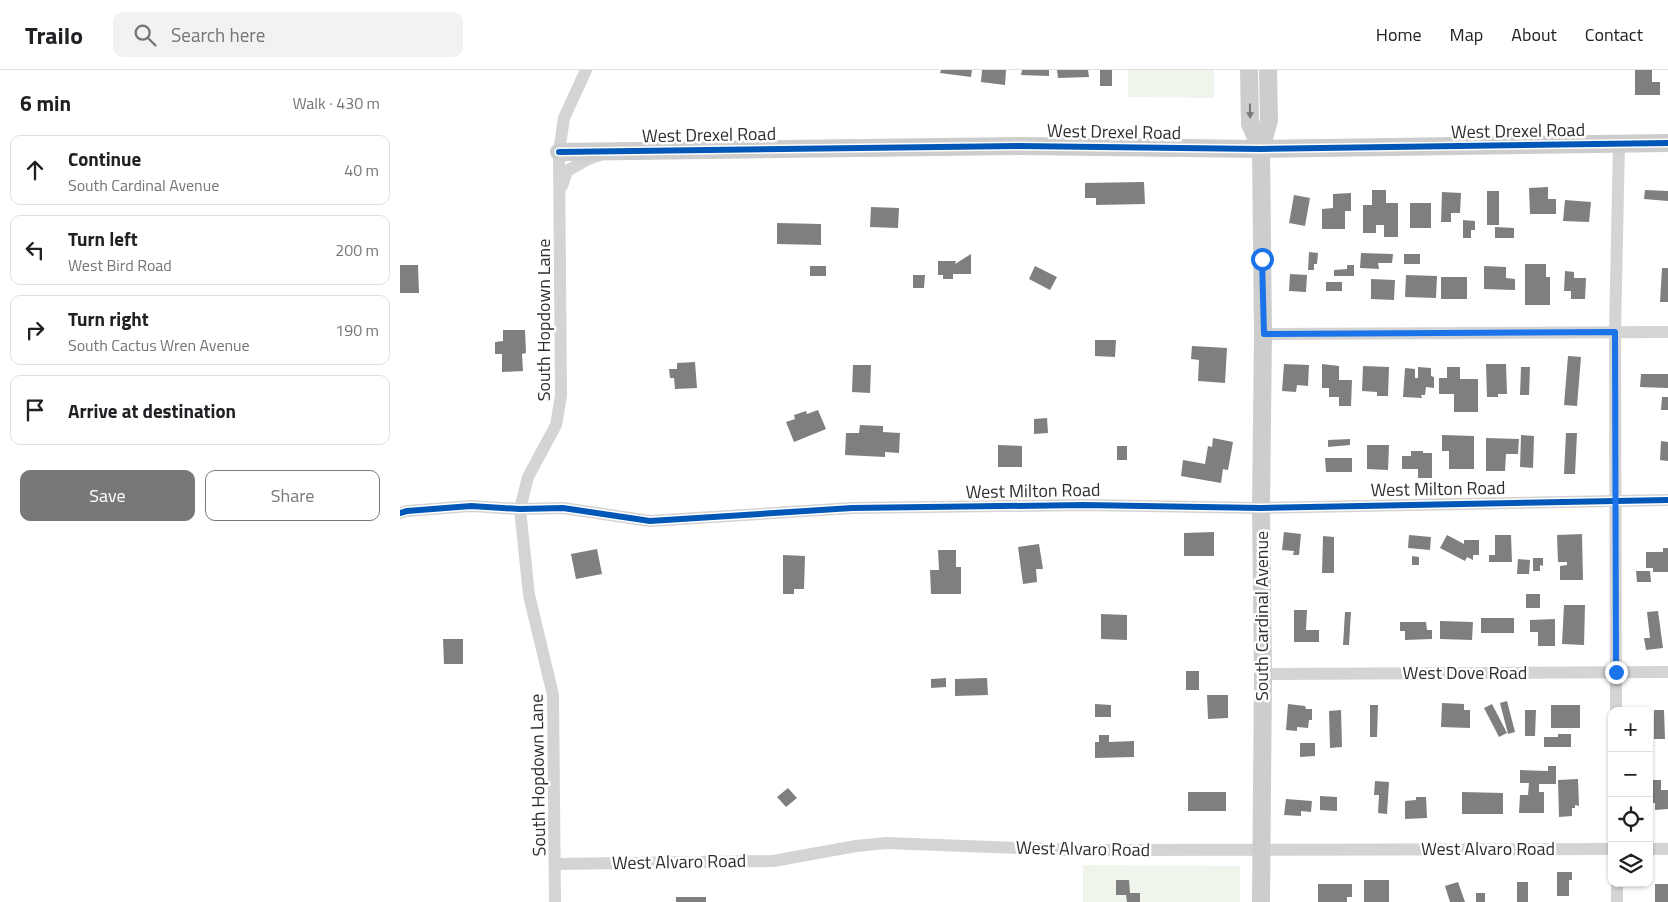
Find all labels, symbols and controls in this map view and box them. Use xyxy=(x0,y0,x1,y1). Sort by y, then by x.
search box xyxy=(113,12,463,57)
text: Trailo xyxy=(25,17,83,53)
text: Search here xyxy=(171,20,265,49)
icon: search xyxy=(131,21,159,49)
text: Home xyxy=(1376,21,1422,48)
text: Map xyxy=(1450,21,1483,48)
text: About xyxy=(1511,21,1557,48)
text: Contact xyxy=(1585,21,1643,48)
text: 6 min xyxy=(20,87,71,119)
text: Walk · 430 m xyxy=(292,91,380,115)
one-way arrow xyxy=(1246,103,1254,119)
street label: West Drexel Road xyxy=(1451,116,1585,145)
street label: West Drexel Road xyxy=(1047,117,1181,146)
street label: West Drexel Road xyxy=(642,120,776,149)
text: Continue xyxy=(68,144,141,173)
icon: ahead xyxy=(21,156,49,184)
text: 40 m xyxy=(344,158,379,182)
text: South Cardinal Avenue xyxy=(68,173,219,197)
text: Turn left xyxy=(68,224,138,253)
icon: left xyxy=(21,236,49,264)
text: 200 m xyxy=(335,238,379,262)
street label: South Hopdown Lane xyxy=(530,239,557,401)
route start xyxy=(1251,248,1274,271)
text: West Bird Road xyxy=(68,253,172,277)
text: Turn right xyxy=(68,304,149,333)
icon: right xyxy=(21,316,49,344)
text: 190 m xyxy=(335,318,379,342)
text: South Cactus Wren Avenue xyxy=(68,333,250,357)
icon: arrive xyxy=(21,396,49,424)
text: Arrive at destination xyxy=(68,396,236,425)
button: Save xyxy=(20,470,195,521)
button: Share xyxy=(205,470,380,521)
street label: West Milton Road xyxy=(1370,474,1506,503)
street label: West Milton Road xyxy=(965,476,1101,505)
street label: South Cardinal Avenue xyxy=(1248,531,1275,701)
street label: West Dove Road xyxy=(1403,659,1527,686)
route end xyxy=(1605,661,1628,684)
street label: South Hopdown Lane xyxy=(523,694,552,856)
map controls xyxy=(1608,707,1653,887)
button: + xyxy=(1608,707,1653,752)
button: − xyxy=(1608,752,1653,797)
button: locate xyxy=(1608,797,1653,842)
street label: West Alvaro Road xyxy=(1016,834,1150,863)
street label: West Alvaro Road xyxy=(1421,835,1555,862)
button: layers xyxy=(1608,842,1653,887)
street label: West Alvaro Road xyxy=(612,847,746,876)

